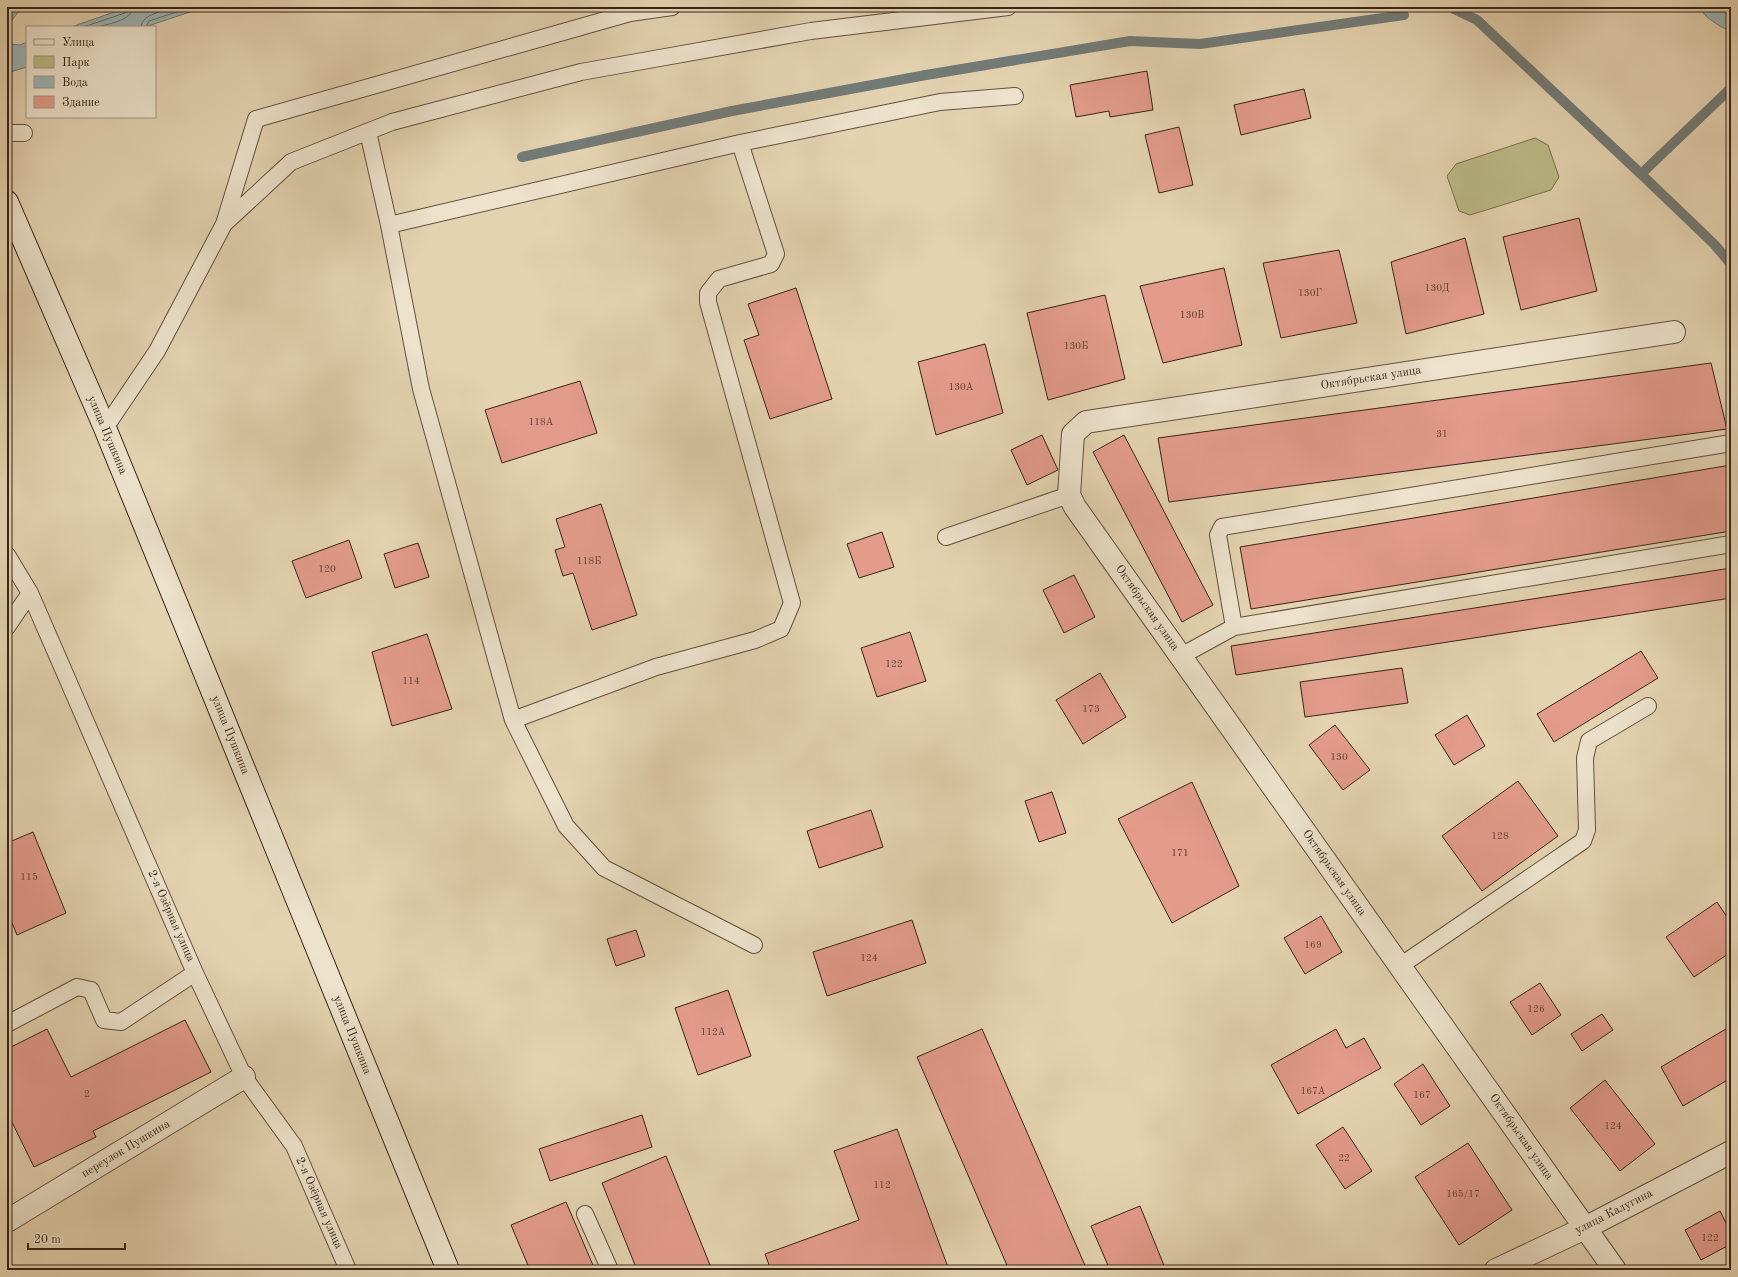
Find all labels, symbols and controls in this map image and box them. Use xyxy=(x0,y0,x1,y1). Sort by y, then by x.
legend xyxy=(26,26,156,118)
text: Улица xyxy=(62,37,95,49)
text: Парк xyxy=(62,57,90,69)
text: Вода xyxy=(62,77,88,89)
text: Здание xyxy=(62,97,100,109)
house number: 130Д xyxy=(1425,283,1450,293)
house number: 130Г xyxy=(1298,288,1322,298)
house number: 130В xyxy=(1180,310,1204,320)
house number: 130Б xyxy=(1064,341,1088,351)
street label: Октябрьская улица xyxy=(1320,364,1422,392)
house number: 130А xyxy=(948,382,974,392)
street label: улица Пушкина xyxy=(85,394,129,476)
house number: 118А xyxy=(528,417,554,427)
house number: 31 xyxy=(1436,429,1448,439)
house number: 118Б xyxy=(577,556,601,566)
street label: Октябрьская улица xyxy=(1113,563,1181,653)
house number: 120 xyxy=(318,564,336,574)
house number: 122 xyxy=(885,659,903,669)
house number: 114 xyxy=(402,676,420,686)
street label: улица Пушкина xyxy=(209,694,251,776)
house number: 173 xyxy=(1082,704,1100,714)
house number: 130 xyxy=(1330,752,1348,762)
street label: Октябрьская улица xyxy=(1300,828,1368,918)
house number: 128 xyxy=(1491,831,1509,841)
house number: 171 xyxy=(1171,848,1189,858)
street label: 2-я Озёрная улица xyxy=(145,868,197,964)
house number: 115 xyxy=(20,872,38,882)
house number: 169 xyxy=(1304,940,1322,950)
house number: 124 xyxy=(860,953,878,963)
street label: улица Пушкина xyxy=(331,994,373,1076)
house number: 126 xyxy=(1527,1004,1545,1014)
house number: 112А xyxy=(700,1027,726,1037)
house number: 167А xyxy=(1300,1086,1326,1096)
house number: 2 xyxy=(84,1089,90,1099)
house number: 167 xyxy=(1413,1090,1431,1100)
street label: Октябрьская улица xyxy=(1487,1092,1555,1182)
street label: переулок Пушкина xyxy=(80,1118,172,1180)
house number: 124 xyxy=(1604,1121,1622,1131)
house number: 22 xyxy=(1338,1153,1350,1163)
street label: 2-я Озёрная улица xyxy=(293,1155,345,1251)
house number: 112 xyxy=(873,1180,891,1190)
street label: улица Калугина xyxy=(1573,1187,1655,1237)
house number: 165/17 xyxy=(1446,1189,1480,1199)
scale bar xyxy=(28,1225,125,1251)
house number: 122 xyxy=(1701,1233,1719,1243)
text: 20 m xyxy=(34,1234,61,1246)

